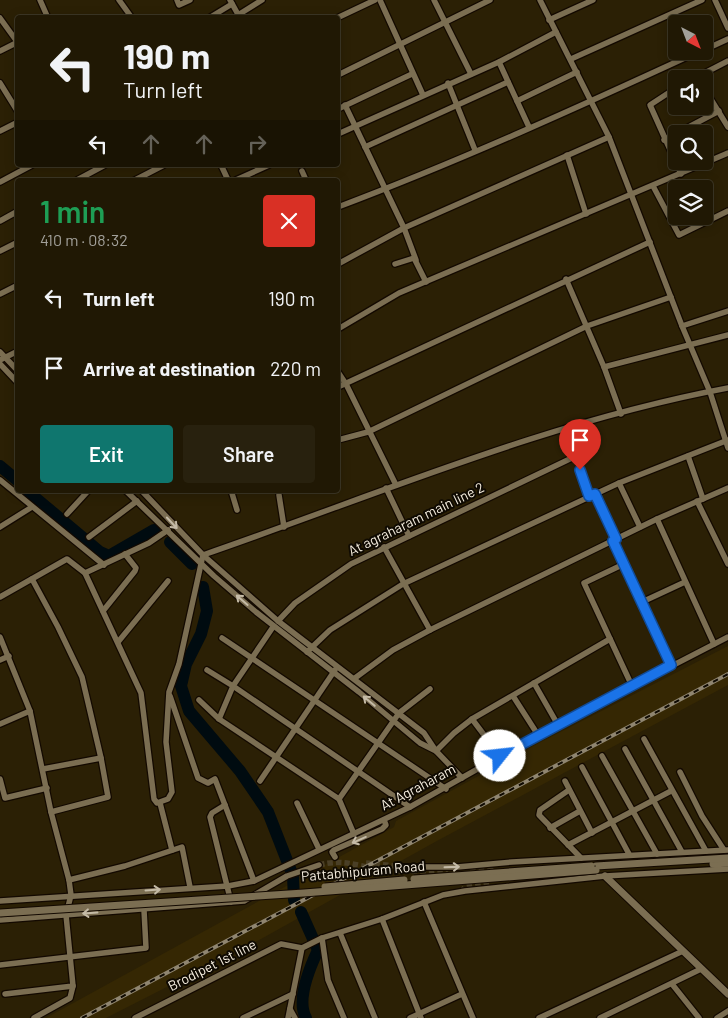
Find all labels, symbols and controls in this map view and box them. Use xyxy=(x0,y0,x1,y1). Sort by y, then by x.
north arrow xyxy=(668,15,712,60)
map controls xyxy=(668,15,713,225)
text: 190 m xyxy=(123,34,210,76)
icon: left xyxy=(40,35,105,100)
button: sound xyxy=(668,70,713,115)
text: Turn left xyxy=(123,76,203,102)
button: search xyxy=(668,125,713,170)
icon: left xyxy=(84,130,112,158)
icon: ahead xyxy=(137,130,165,158)
icon: ahead xyxy=(190,130,218,158)
icon: right xyxy=(243,130,271,158)
button: layers xyxy=(668,180,713,225)
text: 1 min xyxy=(40,193,105,229)
button: close xyxy=(263,195,315,247)
text: 410 m · 08:32 xyxy=(40,230,128,249)
icon: left xyxy=(40,284,68,312)
text: Turn left xyxy=(83,287,154,310)
text: 190 m xyxy=(268,287,315,310)
icon: arrive xyxy=(40,354,68,382)
text: Arrive at destination xyxy=(83,357,255,380)
text: 220 m xyxy=(270,357,321,380)
pin xyxy=(559,419,601,470)
button: Exit xyxy=(40,425,173,483)
button: Share xyxy=(183,425,315,483)
icon: arrive xyxy=(566,426,594,454)
street label: At agraharam main line 2 xyxy=(345,478,486,559)
one-way arrow xyxy=(166,516,178,529)
one-way arrow xyxy=(235,594,248,606)
one-way arrow xyxy=(363,695,376,706)
position arrow xyxy=(473,729,525,781)
street label: At Agraharam xyxy=(377,760,458,813)
one-way arrow xyxy=(352,835,367,845)
street label: Pattabhipuram Road xyxy=(300,857,426,884)
one-way arrow xyxy=(444,862,460,872)
one-way arrow xyxy=(145,885,161,894)
one-way arrow xyxy=(83,909,99,918)
street label: Brodipet 1st line xyxy=(165,935,259,994)

